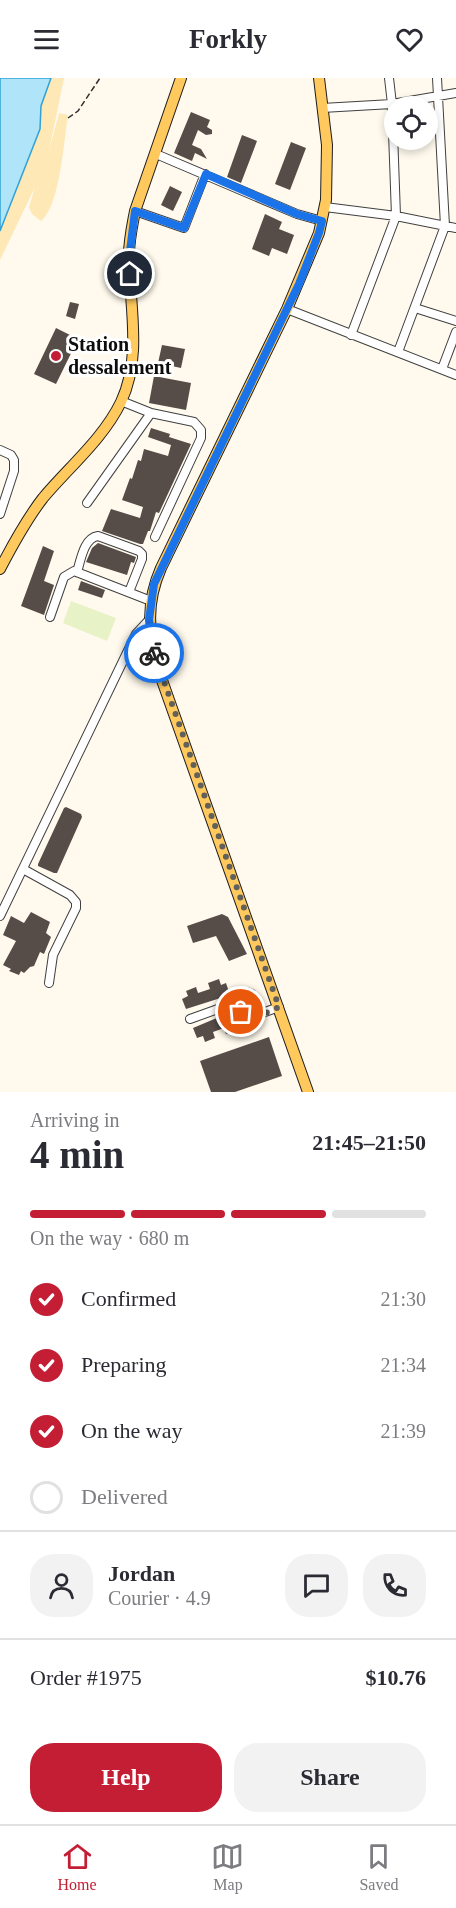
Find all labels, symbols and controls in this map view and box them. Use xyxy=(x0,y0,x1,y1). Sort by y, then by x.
icon: menu xyxy=(30,23,63,56)
icon: heart xyxy=(393,23,426,56)
text: Forkly xyxy=(189,24,267,54)
map controls xyxy=(384,96,438,150)
button: locate xyxy=(384,96,438,150)
pin xyxy=(104,248,155,299)
icon: home xyxy=(113,257,146,290)
place label: Station dessalement xyxy=(68,333,172,378)
marker: Station dessalement xyxy=(49,349,63,363)
courier xyxy=(124,623,184,683)
icon: bike xyxy=(138,637,171,670)
pin xyxy=(215,986,266,1037)
icon: bag xyxy=(224,995,257,1028)
text: Arriving in xyxy=(30,1109,119,1131)
text: 21:45–21:50 xyxy=(312,1130,426,1155)
text: 4 min xyxy=(30,1133,124,1176)
text: On the way · 680 m xyxy=(30,1227,189,1249)
icon: check xyxy=(30,1283,63,1316)
text: Confirmed xyxy=(81,1286,176,1311)
text: 21:30 xyxy=(380,1288,426,1310)
icon: check xyxy=(30,1349,63,1382)
text: Preparing xyxy=(81,1352,167,1377)
text: 21:34 xyxy=(380,1354,426,1376)
icon: check xyxy=(30,1415,63,1448)
text: On the way xyxy=(81,1418,182,1443)
text: 21:39 xyxy=(380,1420,426,1442)
text: Delivered xyxy=(81,1484,168,1509)
button: person xyxy=(30,1554,93,1617)
button: chat xyxy=(285,1554,348,1617)
button: phone xyxy=(363,1554,426,1617)
text: Jordan xyxy=(108,1561,175,1586)
text: Courier · 4.9 xyxy=(108,1587,211,1609)
text: Order #1975 xyxy=(30,1665,142,1690)
text: $10.76 xyxy=(366,1665,426,1690)
button: Help xyxy=(30,1743,222,1812)
button: Share xyxy=(234,1743,426,1812)
tab: Home xyxy=(57,1840,97,1894)
tab: Map xyxy=(211,1840,244,1894)
tab: Saved xyxy=(359,1840,399,1894)

